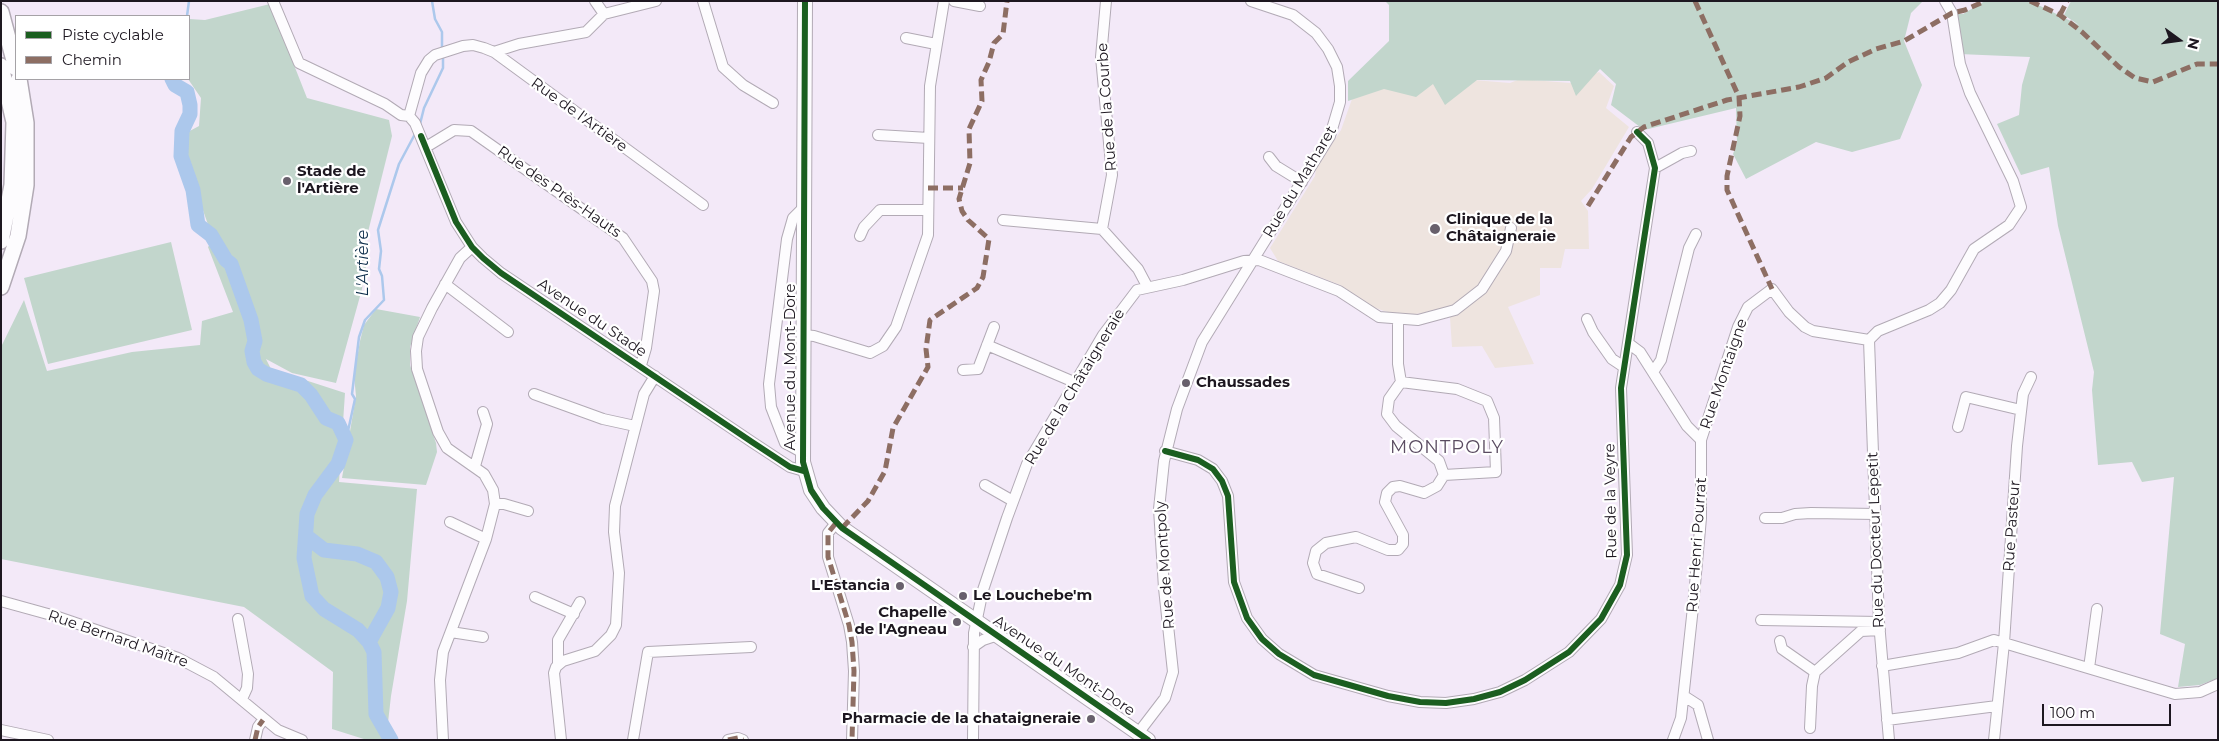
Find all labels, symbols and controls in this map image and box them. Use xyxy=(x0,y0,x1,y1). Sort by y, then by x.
legend xyxy=(15,15,190,80)
north arrow xyxy=(2154,15,2204,65)
text: Piste cyclable xyxy=(62,25,164,44)
text: N xyxy=(2183,36,2204,51)
street label: Rue de la Courbe xyxy=(1094,42,1120,172)
text: Chemin xyxy=(62,50,122,69)
street label: Rue de l'Artière xyxy=(527,74,631,156)
street label: Rue du Matharet xyxy=(1259,123,1341,241)
street label: Rue des Près-Hauts xyxy=(494,142,624,242)
place label: Stade de l'Artière xyxy=(297,163,366,198)
marker: Stade de l'Artière xyxy=(281,175,293,187)
place label: Clinique de la Châtaigneraie xyxy=(1446,211,1556,246)
marker: Clinique de la Châtaigneraie xyxy=(1428,222,1442,236)
water label: L'Artière xyxy=(353,230,373,296)
street label: Avenue du Stade xyxy=(534,275,650,361)
street label: Avenue du Mont-Dore xyxy=(782,284,800,450)
street label: Rue de la Châtaigneraie xyxy=(1021,306,1129,468)
street label: Rue Montaigne xyxy=(1697,316,1751,432)
place label: Chaussades xyxy=(1196,374,1290,392)
marker: Chaussades xyxy=(1180,377,1192,389)
district label: MONTPOLY xyxy=(1389,437,1505,459)
street label: Rue de la Veyre xyxy=(1601,443,1621,559)
street label: Rue du Docteur Lepetit xyxy=(1864,452,1888,628)
street label: Rue Henri Pourrat xyxy=(1683,477,1711,613)
street label: Rue Pasteur xyxy=(2000,480,2024,572)
street label: Rue de Montpoly xyxy=(1152,500,1178,630)
place label: L'Estancia xyxy=(811,577,890,595)
marker: L'Estancia xyxy=(894,580,906,592)
place label: Le Louchebe'm xyxy=(973,587,1092,605)
marker: Le Louchebe'm xyxy=(957,590,969,602)
place label: Chapelle de l'Agneau xyxy=(854,604,947,639)
street label: Rue Bernard Maître xyxy=(46,607,190,671)
street label: Avenue du Mont-Dore xyxy=(990,612,1138,720)
marker: Chapelle de l'Agneau xyxy=(951,616,963,628)
scale bar xyxy=(2044,694,2173,726)
text: 100 m xyxy=(2050,703,2095,722)
place label: Pharmacie de la chataigneraie xyxy=(842,710,1081,728)
marker: Pharmacie de la chataigneraie xyxy=(1085,713,1097,725)

